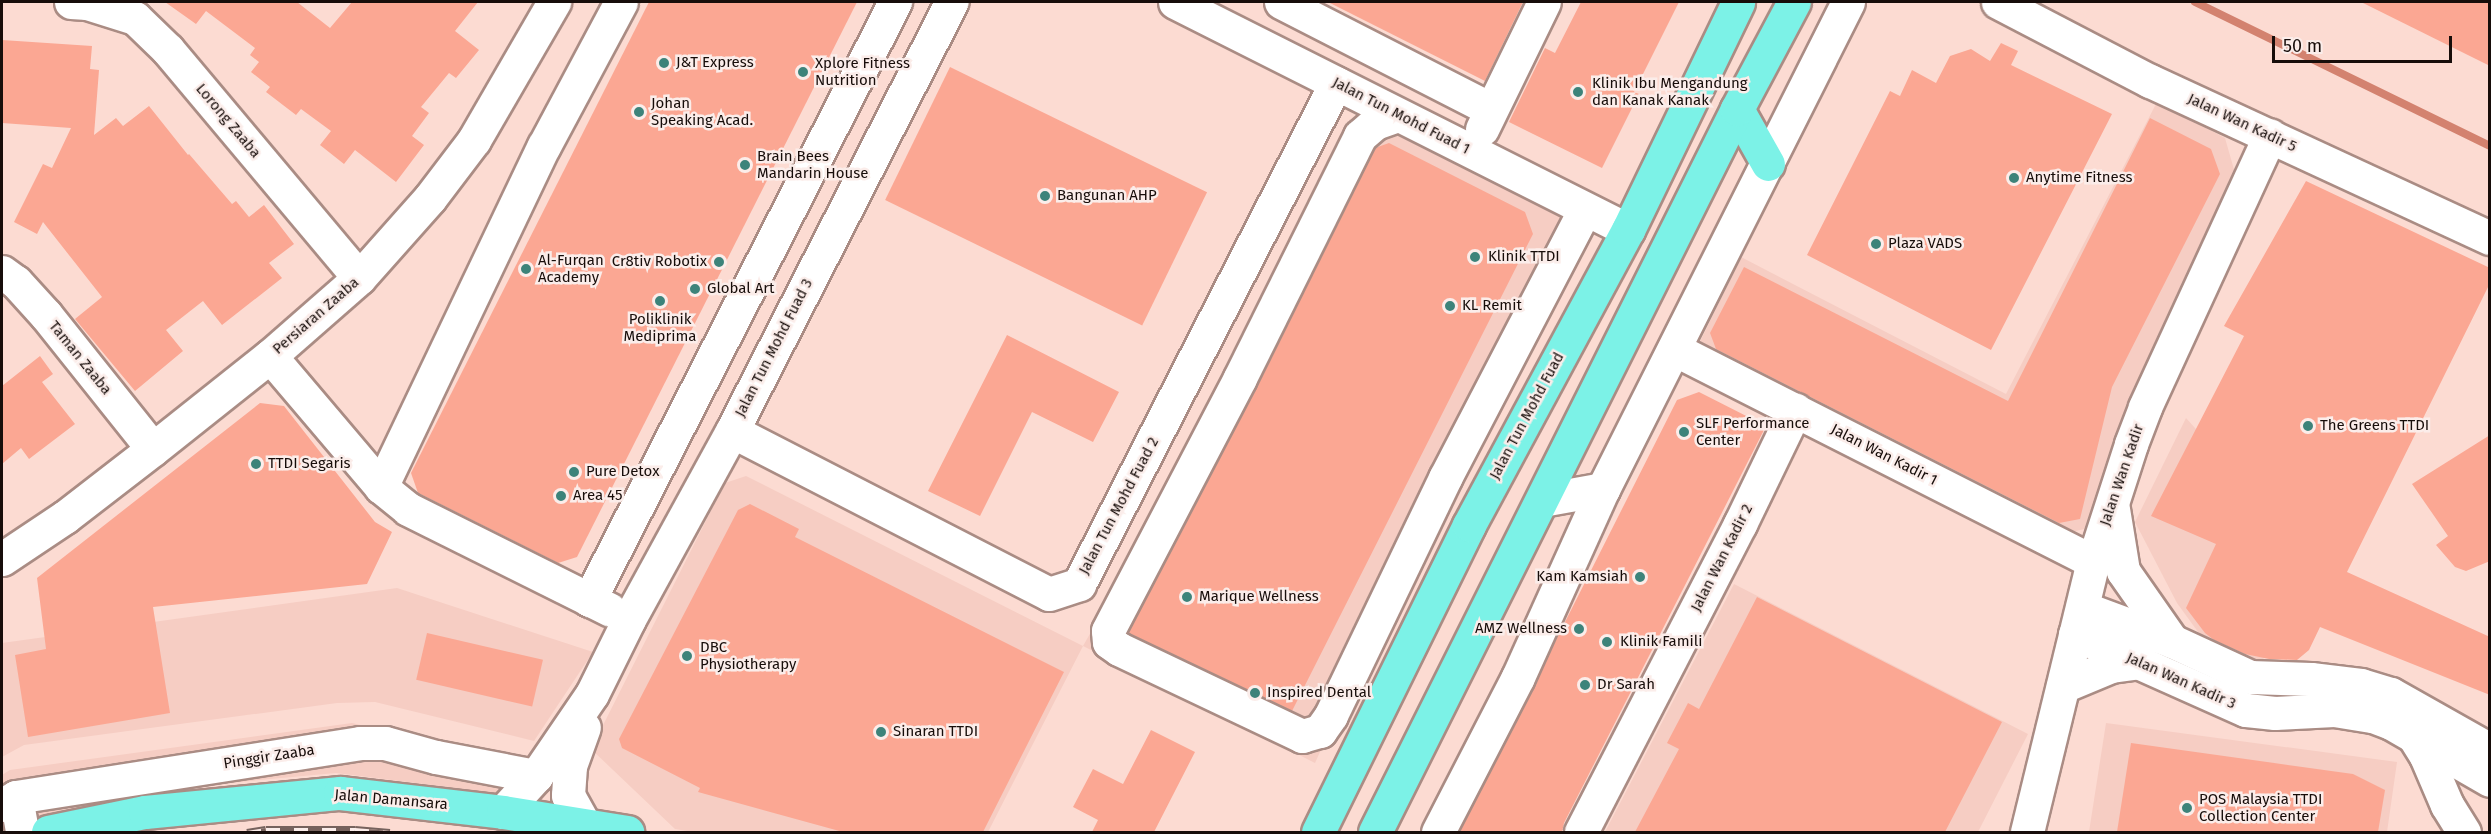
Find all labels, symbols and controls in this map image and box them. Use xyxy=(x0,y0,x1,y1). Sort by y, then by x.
scale bar xyxy=(2275,24,2455,62)
text: 50 m xyxy=(2283,35,2322,57)
place label: J&T Express xyxy=(676,54,754,72)
place label: Xplore Fitness Nutrition xyxy=(815,54,910,89)
marker: J&T Express xyxy=(657,56,671,70)
marker: Xplore Fitness Nutrition xyxy=(796,65,810,79)
street label: Jalan Tun Mohd Fuad 1 xyxy=(1329,74,1473,158)
place label: Klinik Ibu Mengandung dan Kanak Kanak xyxy=(1592,74,1748,109)
street label: Lorong Zaaba xyxy=(192,80,264,162)
marker: Klinik Ibu Mengandung dan Kanak Kanak xyxy=(1569,83,1587,101)
street label: Jalan Wan Kadir 5 xyxy=(2185,90,2299,156)
place label: Johan Speaking Acad. xyxy=(651,94,753,129)
marker: Johan Speaking Acad. xyxy=(632,105,646,119)
place label: Brain Bees Mandarin House xyxy=(757,147,868,182)
marker: Brain Bees Mandarin House xyxy=(738,158,752,172)
place label: Anytime Fitness xyxy=(2026,169,2133,187)
marker: Anytime Fitness xyxy=(2007,171,2021,185)
place label: Bangunan AHP xyxy=(1057,187,1157,205)
marker: Bangunan AHP xyxy=(1038,189,1052,203)
place label: Plaza VADS xyxy=(1888,235,1962,253)
marker: Plaza VADS xyxy=(1869,237,1883,251)
marker: Klinik TTDI xyxy=(1466,248,1484,266)
place label: Klinik TTDI xyxy=(1488,248,1560,266)
place label: Al-Furqan Academy xyxy=(538,251,604,286)
place label: Cr8tiv Robotix xyxy=(612,253,707,271)
marker: Cr8tiv Robotix xyxy=(712,255,726,269)
marker: Al-Furqan Academy xyxy=(519,262,533,276)
street label: Persiaran Zaaba xyxy=(269,274,363,358)
street label: Jalan Tun Mohd Fuad 3 xyxy=(731,276,817,420)
place label: Global Art xyxy=(707,280,774,298)
marker: Global Art xyxy=(688,282,702,296)
marker: Poliklinik Mediprima xyxy=(653,294,667,308)
place label: KL Remit xyxy=(1462,297,1522,315)
marker: KL Remit xyxy=(1443,299,1457,313)
place label: Poliklinik Mediprima xyxy=(624,310,696,345)
street label: Taman Zaaba xyxy=(45,317,115,399)
street label: Jalan Tun Mohd Fuad xyxy=(1486,349,1568,483)
place label: SLF Performance Center xyxy=(1696,414,1809,449)
place label: The Greens TTDI xyxy=(2320,417,2429,435)
marker: The Greens TTDI xyxy=(2301,419,2315,433)
street label: Jalan Wan Kadir 1 xyxy=(1828,420,1940,490)
street label: Jalan Wan Kadir xyxy=(2096,422,2148,528)
marker: SLF Performance Center xyxy=(1677,425,1691,439)
street label: Jalan Tun Mohd Fuad 2 xyxy=(1075,434,1163,578)
place label: TTDI Segaris xyxy=(268,455,351,473)
marker: TTDI Segaris xyxy=(249,457,263,471)
place label: Pure Detox xyxy=(586,463,659,481)
marker: Pure Detox xyxy=(567,465,581,479)
place label: Area 45 xyxy=(573,487,622,505)
marker: Area 45 xyxy=(554,489,568,503)
street label: Jalan Wan Kadir 2 xyxy=(1687,501,1757,615)
place label: Kam Kamsiah xyxy=(1536,568,1628,586)
marker: Kam Kamsiah xyxy=(1633,570,1647,584)
place label: Marique Wellness xyxy=(1199,588,1319,606)
marker: Marique Wellness xyxy=(1180,590,1194,604)
place label: AMZ Wellness xyxy=(1475,620,1567,638)
marker: AMZ Wellness xyxy=(1572,622,1586,636)
marker: Klinik Famili xyxy=(1598,633,1616,651)
place label: Klinik Famili xyxy=(1620,633,1702,651)
place label: DBC Physiotherapy xyxy=(700,638,796,673)
marker: DBC Physiotherapy xyxy=(678,647,696,665)
street label: Jalan Wan Kadir 3 xyxy=(2123,649,2239,713)
place label: Dr Sarah xyxy=(1597,676,1655,694)
marker: Dr Sarah xyxy=(1578,678,1592,692)
place label: Inspired Dental xyxy=(1267,684,1371,702)
marker: Inspired Dental xyxy=(1248,686,1262,700)
place label: Sinaran TTDI xyxy=(893,723,978,741)
marker: Sinaran TTDI xyxy=(874,725,888,739)
street label: Pinggir Zaaba xyxy=(222,741,316,773)
street label: Jalan Damansara xyxy=(334,786,448,814)
place label: POS Malaysia TTDI Collection Center xyxy=(2199,790,2322,825)
marker: POS Malaysia TTDI Collection Center xyxy=(2180,801,2194,815)

